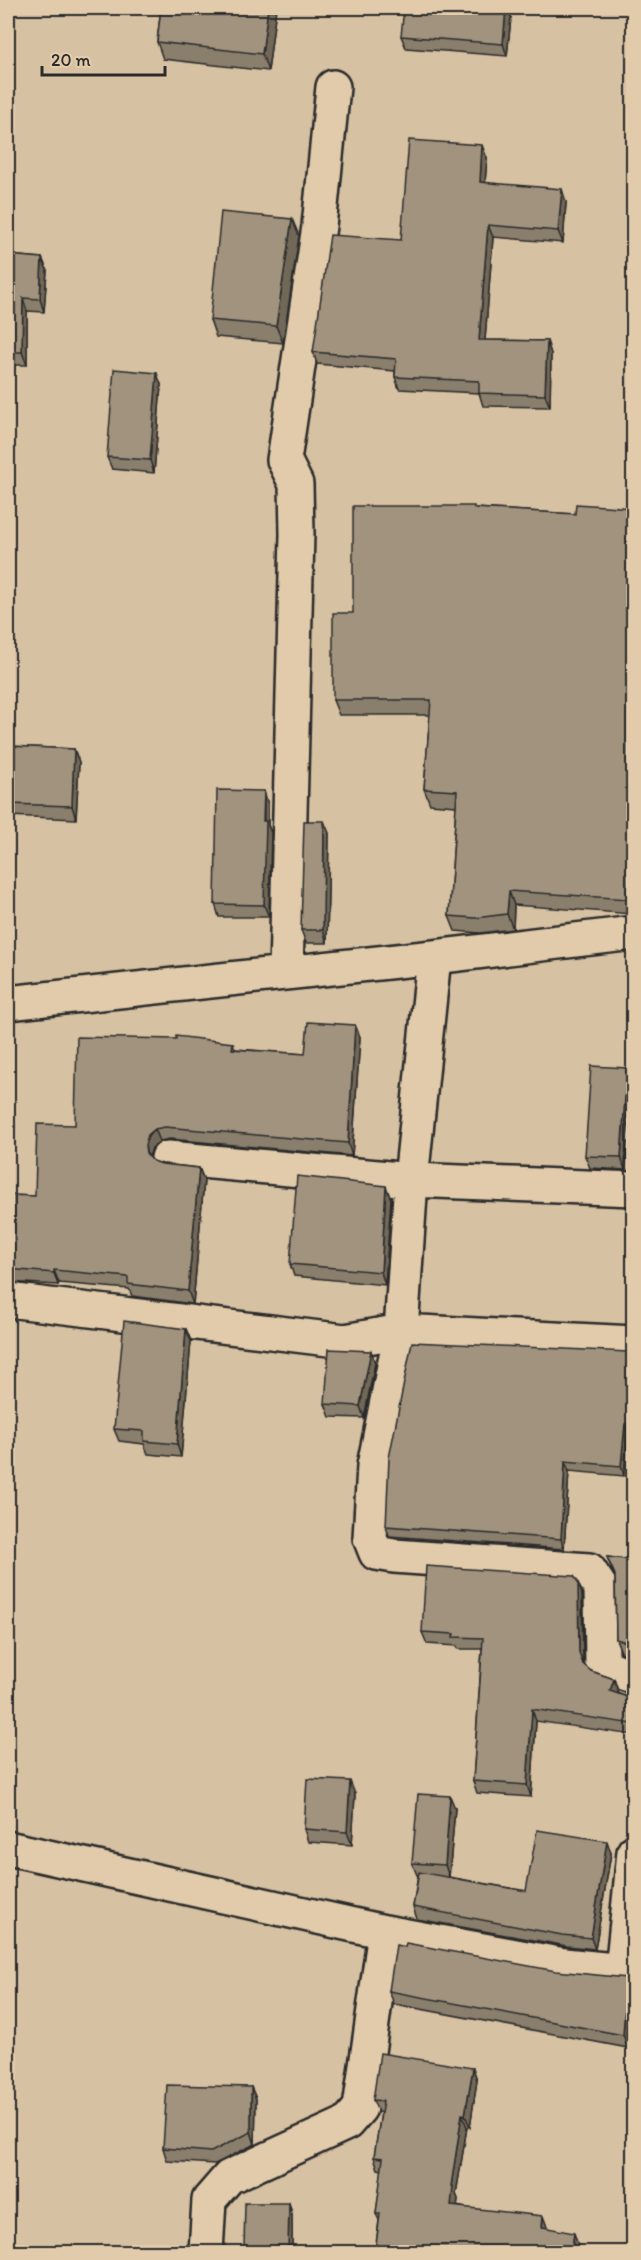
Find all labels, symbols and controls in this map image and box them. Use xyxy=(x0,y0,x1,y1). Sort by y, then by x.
scale bar xyxy=(42,39,165,77)
text: 20 m xyxy=(51,49,91,71)

